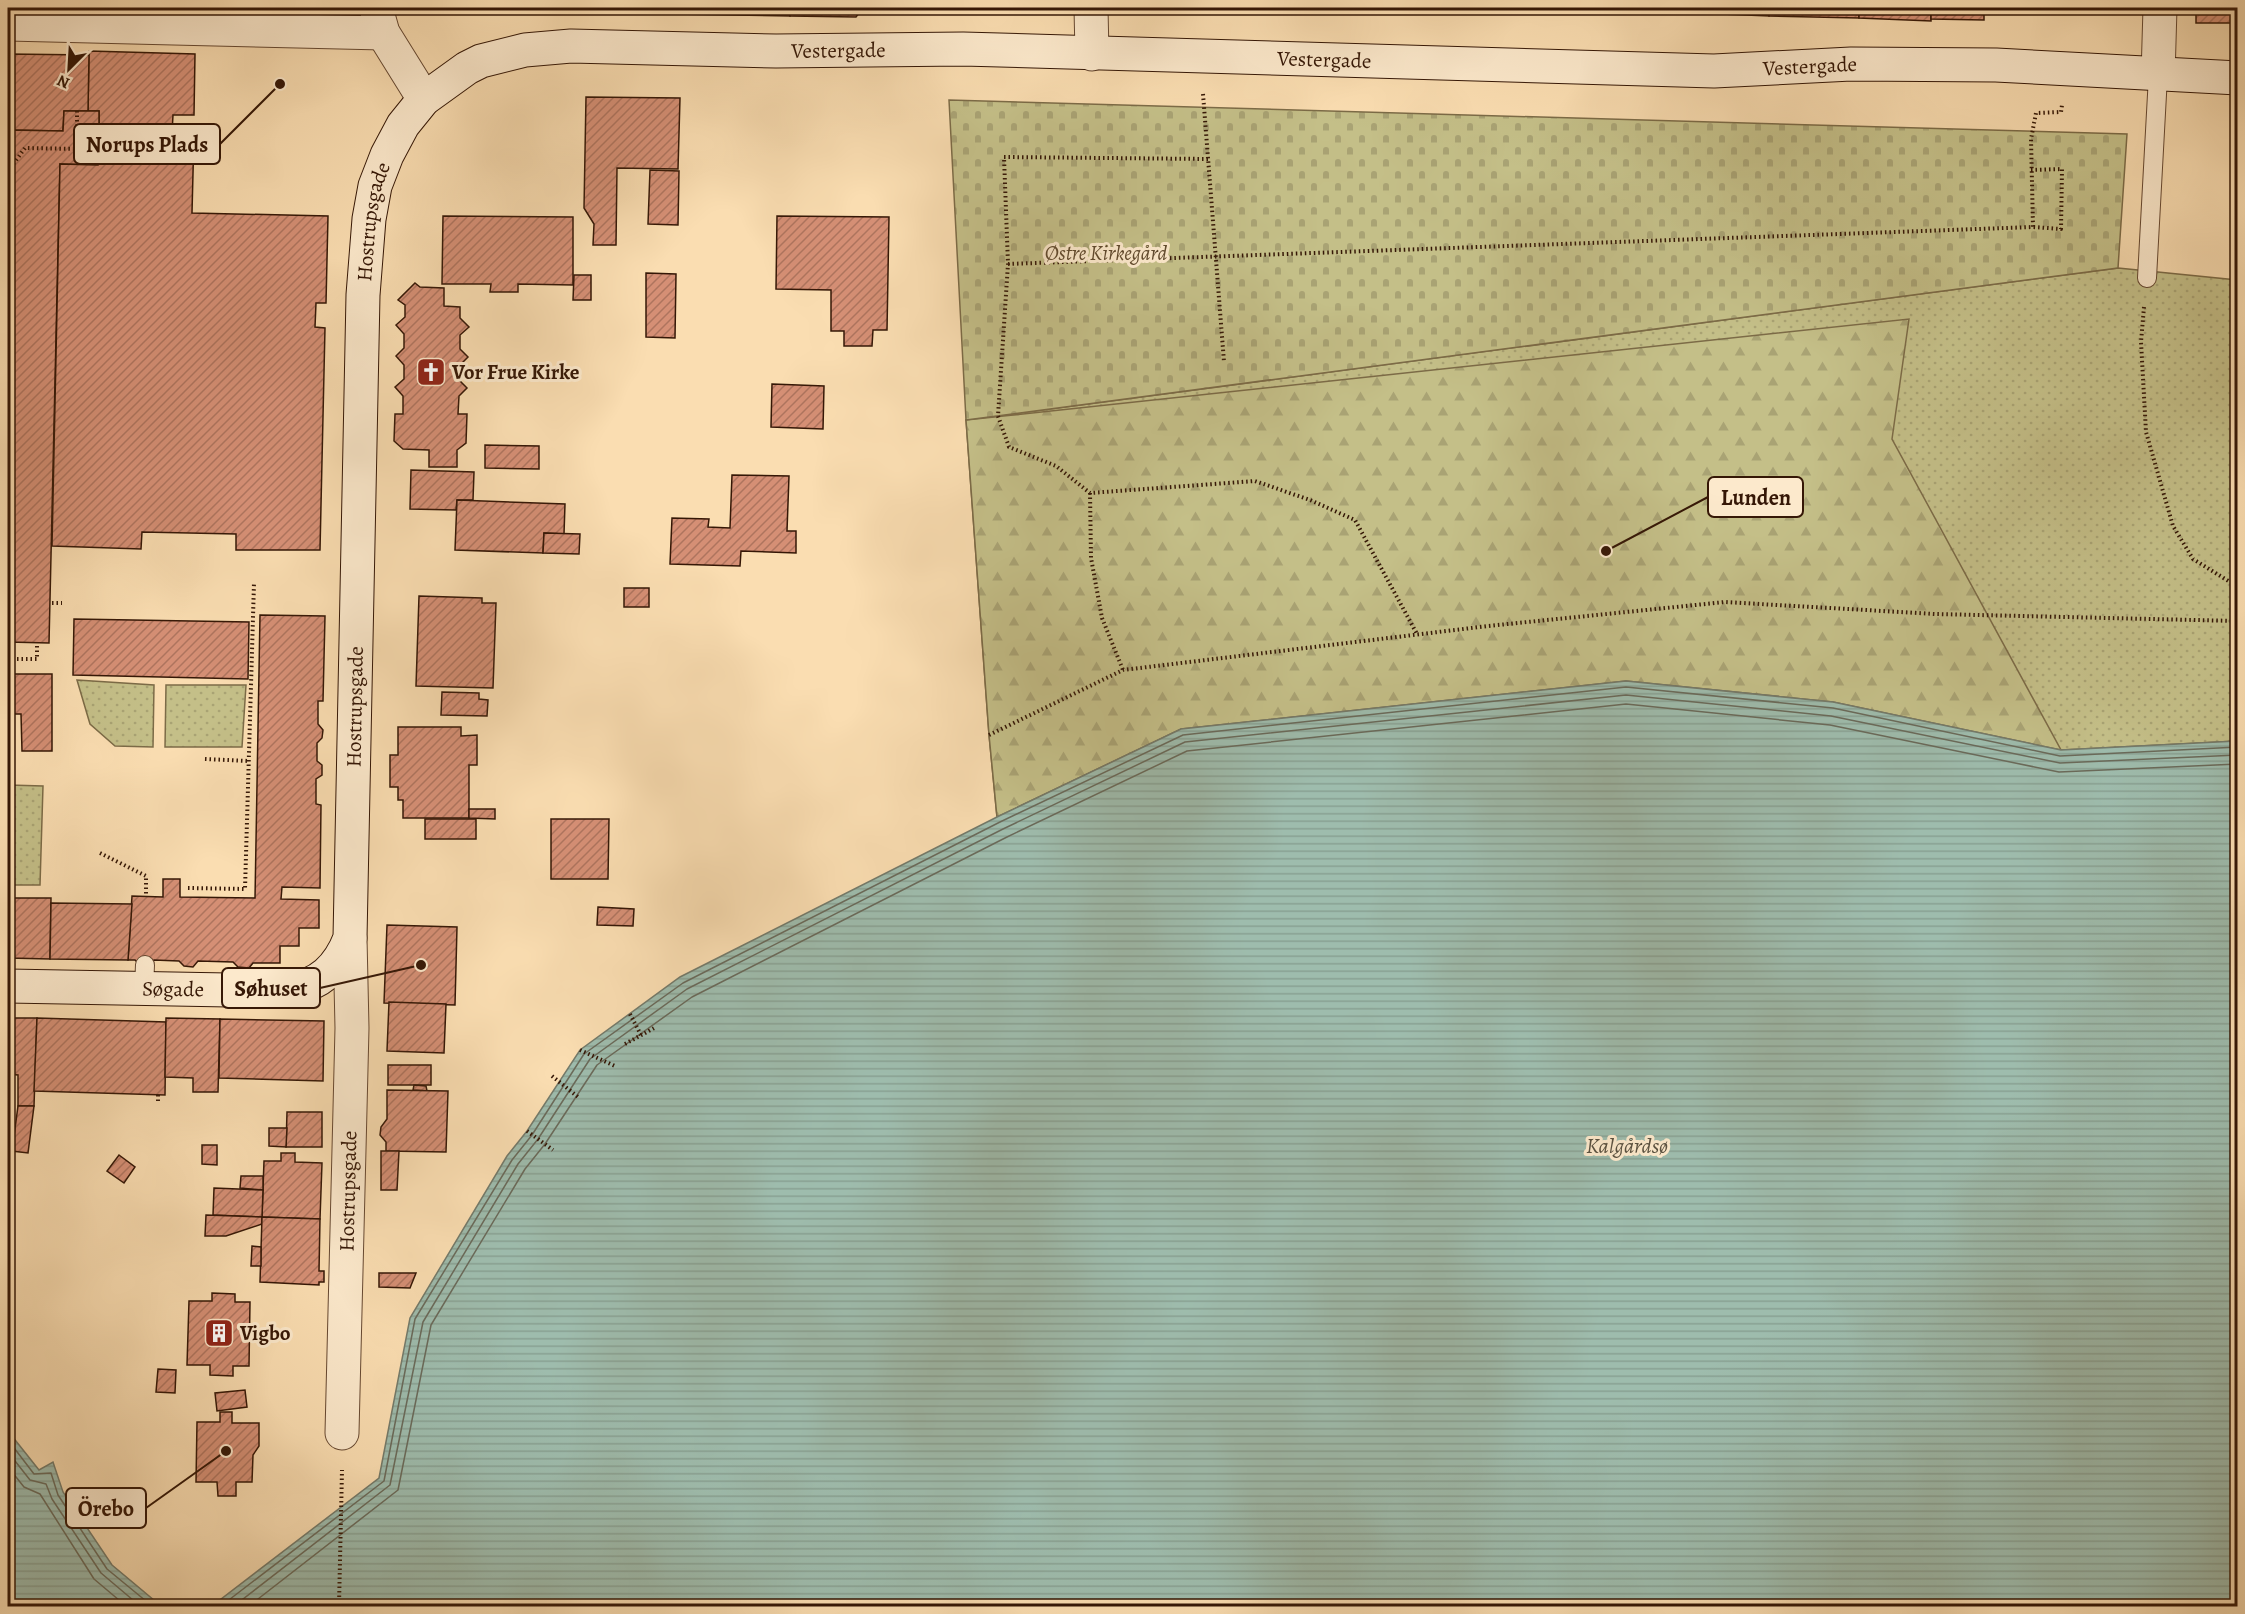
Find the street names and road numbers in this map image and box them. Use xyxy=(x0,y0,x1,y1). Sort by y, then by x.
street label: Vestergade xyxy=(790,36,886,65)
street label: Vestergade xyxy=(1276,44,1372,75)
street label: Vestergade xyxy=(1761,50,1857,83)
street label: Hostrupsgade xyxy=(350,158,397,283)
street label: Hostrupsgade xyxy=(339,646,370,768)
street label: Søgade xyxy=(142,974,204,1003)
street label: Hostrupsgade xyxy=(332,1130,363,1252)

